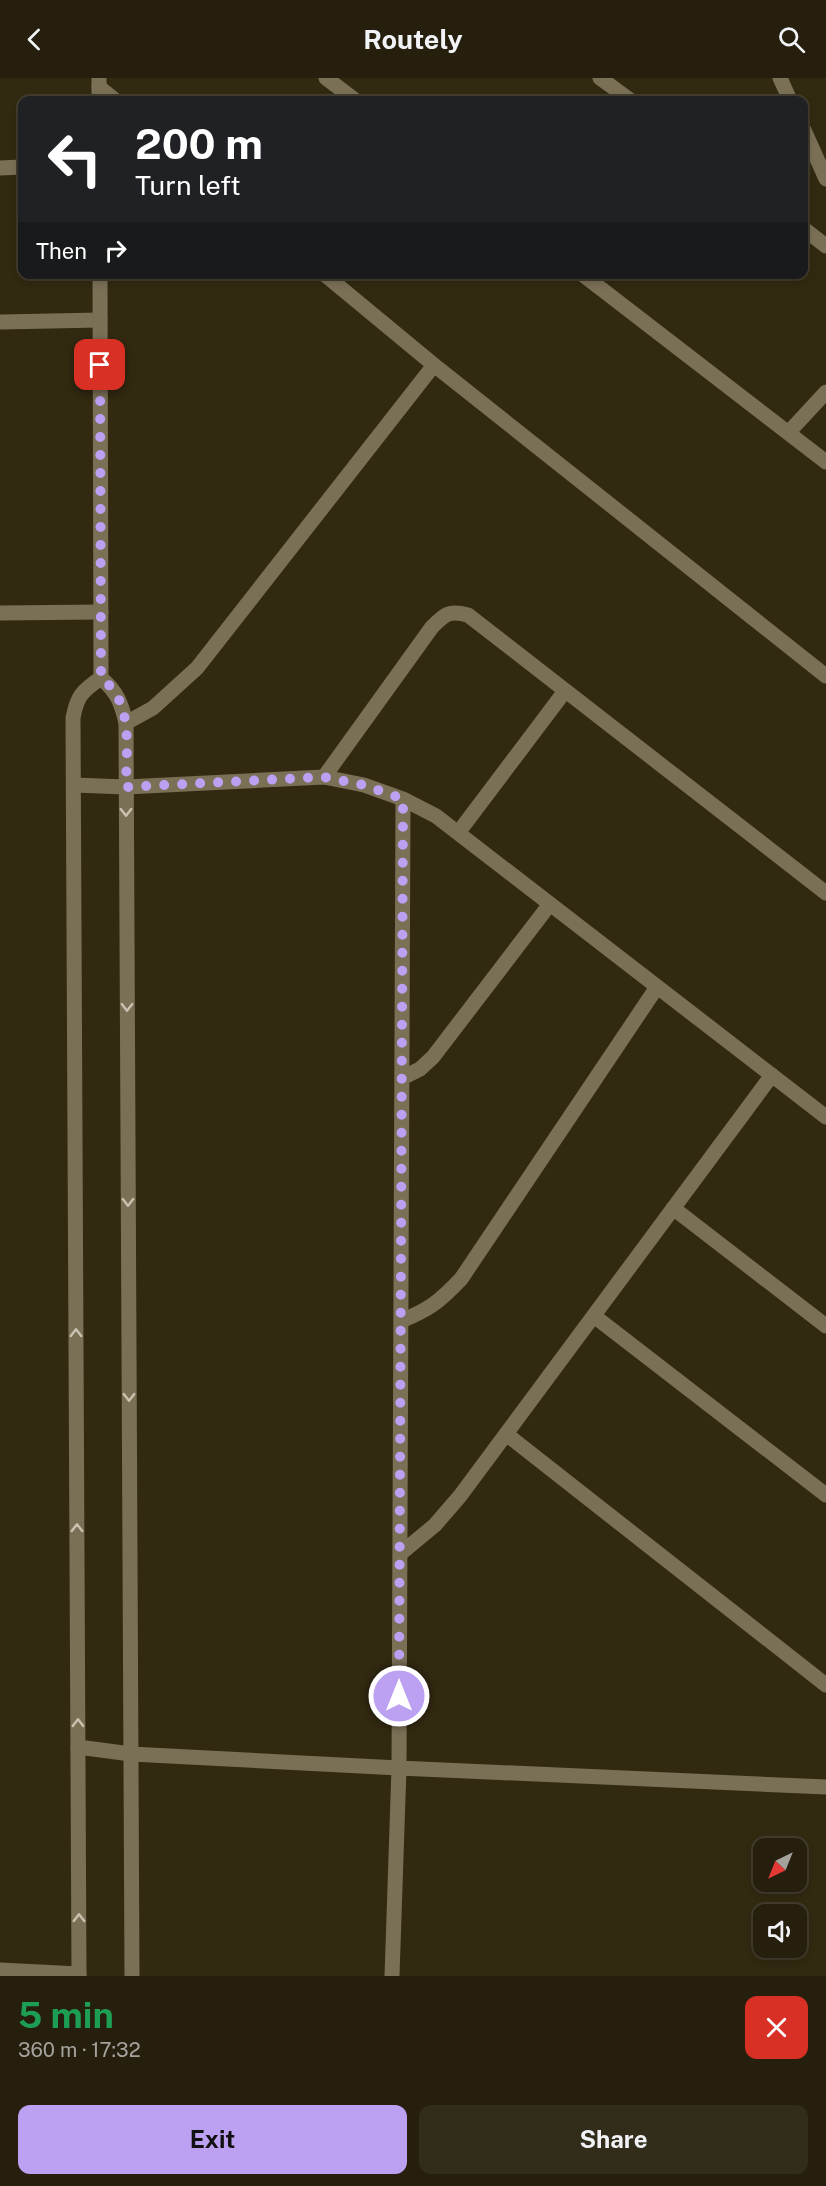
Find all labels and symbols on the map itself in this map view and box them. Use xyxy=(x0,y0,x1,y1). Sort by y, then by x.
pin xyxy=(74,339,125,390)
one-way arrow xyxy=(120,808,132,817)
one-way arrow xyxy=(121,1003,133,1012)
one-way arrow xyxy=(122,1198,134,1207)
one-way arrow xyxy=(70,1328,82,1337)
one-way arrow xyxy=(123,1393,135,1402)
one-way arrow xyxy=(71,1523,83,1532)
position arrow xyxy=(367,1664,431,1728)
one-way arrow xyxy=(72,1718,84,1727)
north arrow xyxy=(753,1838,807,1892)
one-way arrow xyxy=(73,1913,85,1922)

